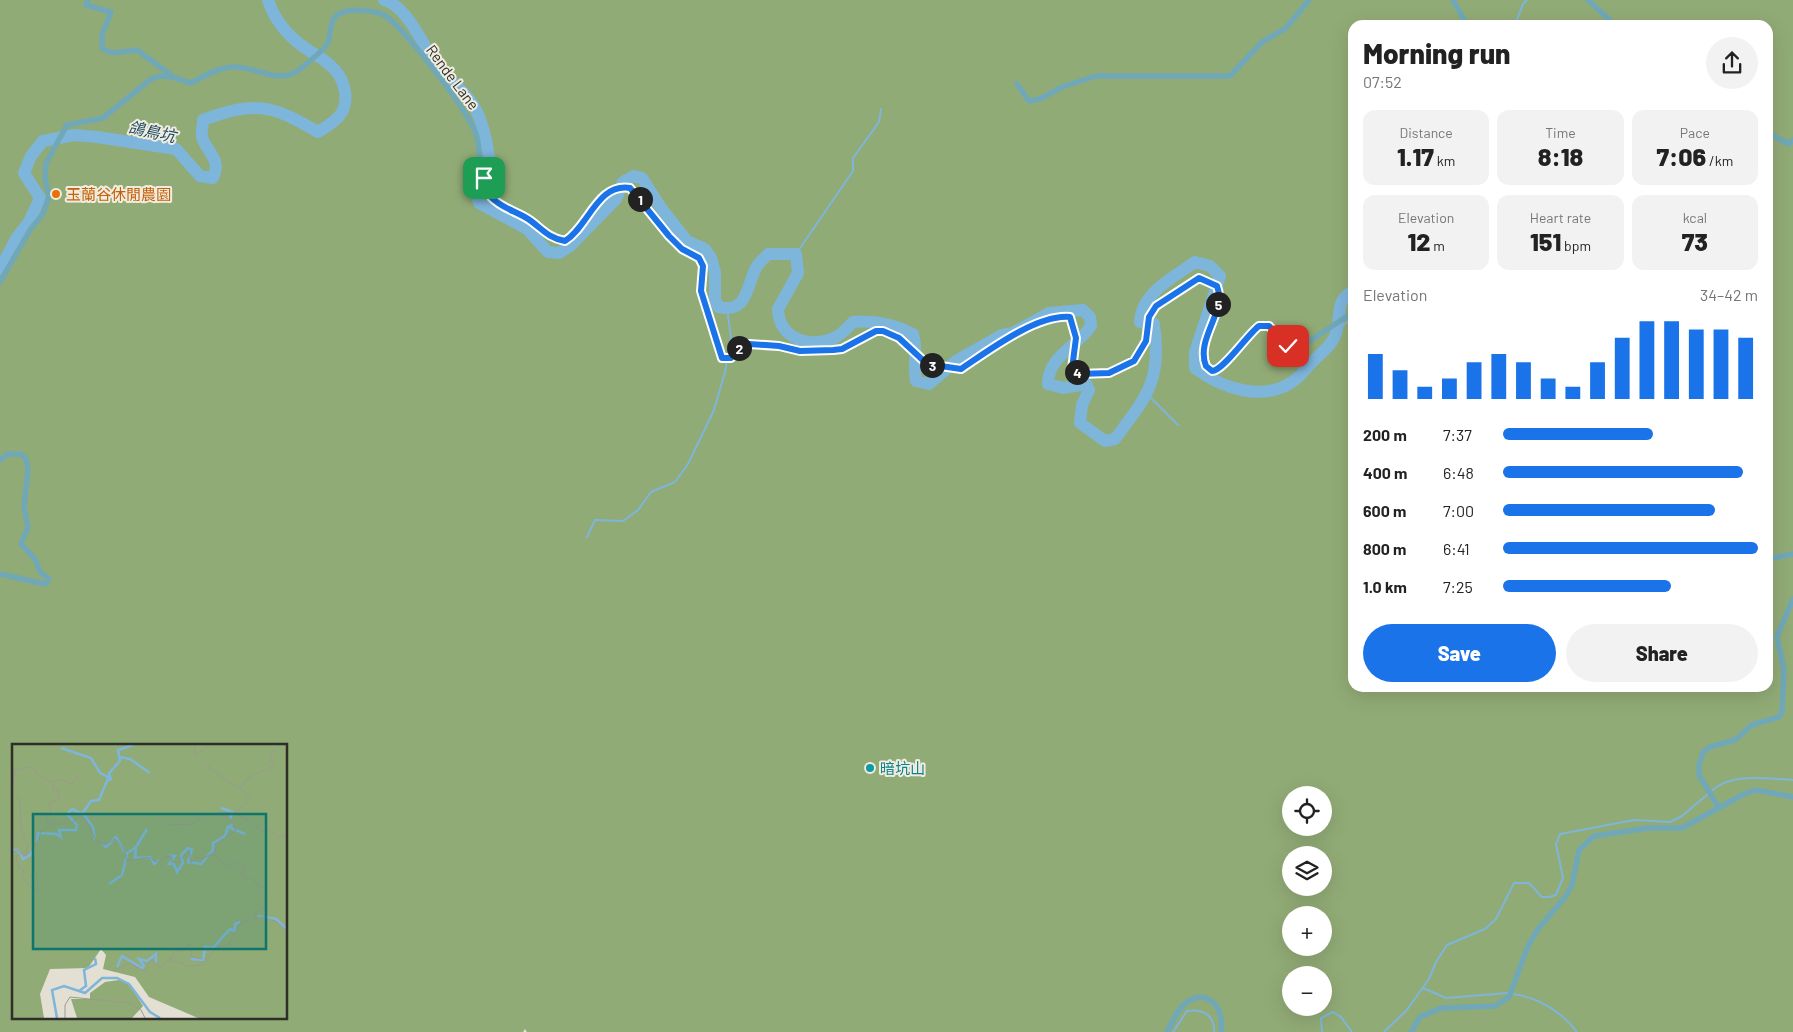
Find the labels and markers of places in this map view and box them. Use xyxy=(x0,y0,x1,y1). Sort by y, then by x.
pin xyxy=(463,157,505,199)
place label: 玉蘭谷休閒農園 xyxy=(66,185,171,203)
pin: 1 xyxy=(628,186,652,212)
marker: 玉蘭谷休閒農園 xyxy=(50,188,62,200)
pin: 5 xyxy=(1206,292,1230,316)
pin xyxy=(1267,325,1309,367)
pin: 2 xyxy=(726,336,752,360)
pin: 3 xyxy=(920,352,944,378)
pin: 4 xyxy=(1064,360,1090,384)
place label: 暗坑山 xyxy=(880,759,925,777)
marker: 暗坑山 xyxy=(864,762,876,774)

